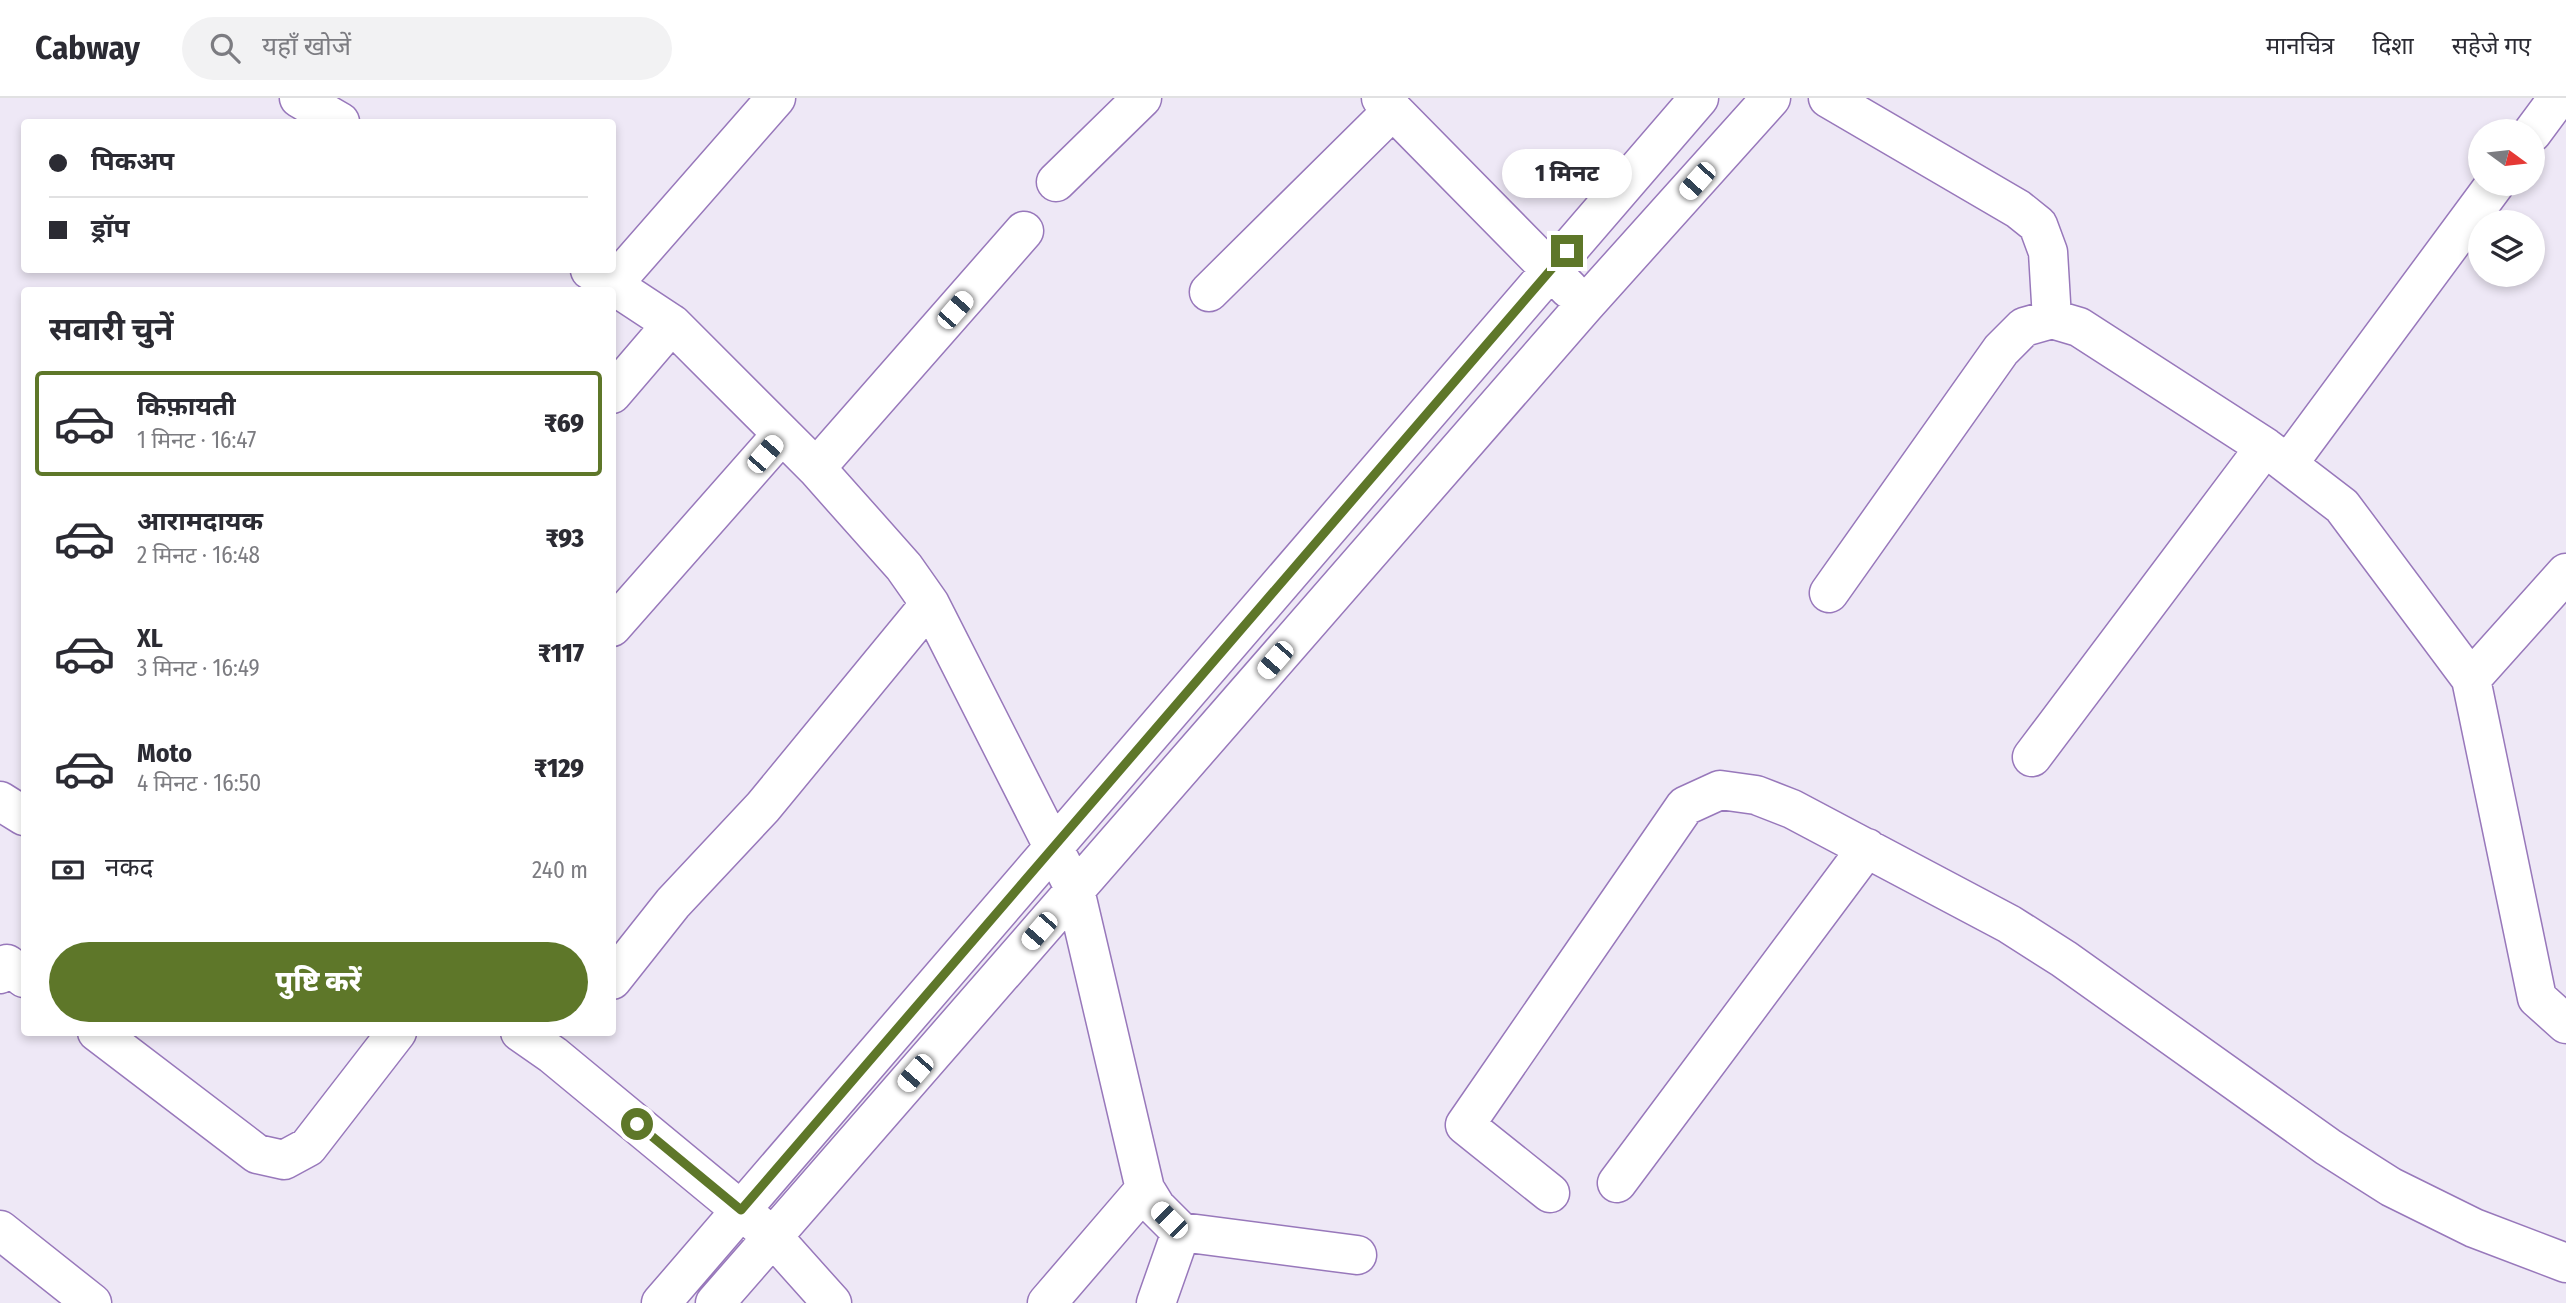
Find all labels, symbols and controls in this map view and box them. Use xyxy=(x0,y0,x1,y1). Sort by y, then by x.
search box xyxy=(182,17,672,80)
text: Cabway xyxy=(35,28,140,68)
icon: search xyxy=(206,29,244,67)
text: यहाँ खोजें xyxy=(262,31,351,62)
text: मानचित्र xyxy=(2266,32,2334,60)
text: दिशा xyxy=(2372,32,2414,60)
text: सहेजे गए xyxy=(2452,32,2531,60)
north arrow xyxy=(2468,119,2544,196)
map controls xyxy=(2468,119,2545,287)
text: पिकअप xyxy=(91,146,174,177)
callout: 1 मिनट xyxy=(1502,150,1632,198)
car xyxy=(1676,158,1719,204)
text: 1 मिनट xyxy=(1535,159,1599,187)
button: layers xyxy=(2468,210,2545,287)
text: ड्रॉप xyxy=(91,213,129,244)
route end xyxy=(1551,235,1583,267)
car xyxy=(934,287,977,333)
text: सवारी चुनें xyxy=(49,310,173,348)
text: किफ़ायती xyxy=(137,391,236,422)
icon: car xyxy=(53,392,116,455)
text: ₹69 xyxy=(544,408,584,439)
text: 1 मिनट · 16:47 xyxy=(137,426,256,454)
car xyxy=(744,431,787,477)
text: आरामदायक xyxy=(137,506,263,537)
icon: car xyxy=(53,507,116,570)
text: ₹93 xyxy=(545,523,584,554)
text: 2 मिनट · 16:48 xyxy=(137,541,260,569)
icon: car xyxy=(53,622,116,685)
text: XL xyxy=(137,623,163,654)
car xyxy=(1254,637,1297,683)
text: ₹117 xyxy=(538,638,584,669)
text: 3 मिनट · 16:49 xyxy=(137,654,260,682)
icon: car xyxy=(53,737,116,800)
text: Moto xyxy=(137,738,192,769)
text: ₹129 xyxy=(534,753,584,784)
text: 4 मिनट · 16:50 xyxy=(137,769,261,797)
icon: cash xyxy=(49,851,87,889)
text: नकद xyxy=(105,852,153,883)
text: 240 m xyxy=(532,856,588,884)
car xyxy=(1018,908,1061,954)
button: पुष्टि करें xyxy=(49,942,588,1022)
car xyxy=(894,1050,937,1096)
route start xyxy=(621,1108,653,1140)
car xyxy=(1147,1198,1192,1242)

